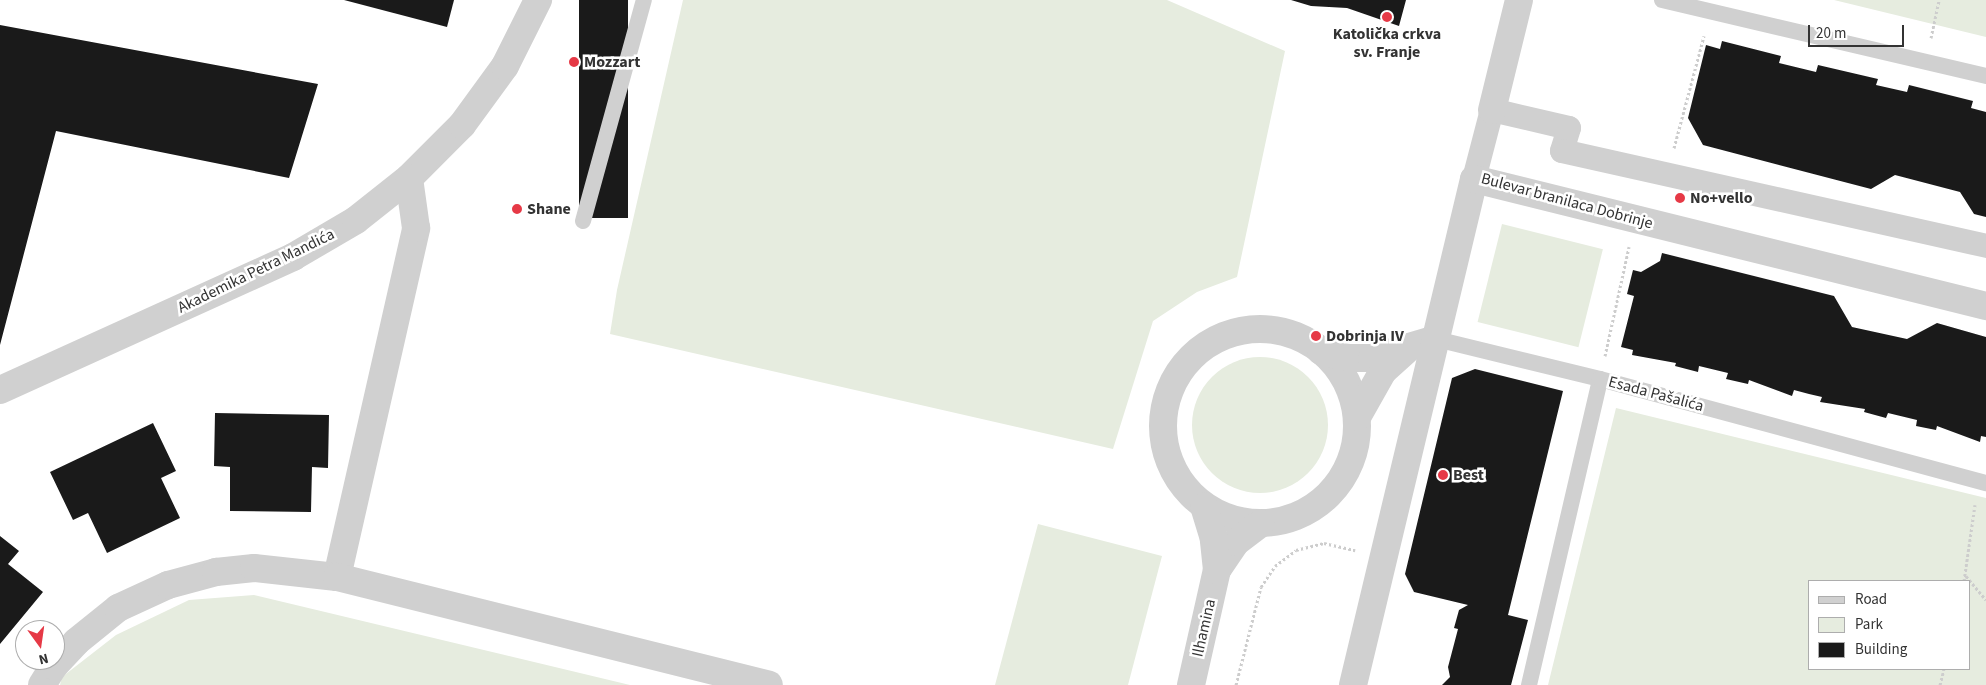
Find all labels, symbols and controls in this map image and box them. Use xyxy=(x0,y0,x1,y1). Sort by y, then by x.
marker: Katolička crkva sv. Franje xyxy=(1381,11,1393,23)
scale bar xyxy=(1811,15,1907,47)
text: 20 m xyxy=(1816,23,1846,44)
place label: Katolička crkva sv. Franje xyxy=(1333,24,1441,62)
place label: Mozzart xyxy=(584,52,640,72)
marker: Mozzart xyxy=(568,56,580,68)
street label: Bulevar branilaca Dobrinje xyxy=(1479,169,1655,233)
place label: No+vello xyxy=(1690,188,1753,208)
marker: No+vello xyxy=(1674,192,1686,204)
place label: Shane xyxy=(527,199,571,219)
marker: Shane xyxy=(511,203,523,215)
street label: Akademika Petra Mandića xyxy=(174,225,338,317)
place label: Dobrinja IV xyxy=(1326,326,1404,346)
marker: Dobrinja IV xyxy=(1310,330,1322,342)
street label: Esada Pašalića xyxy=(1606,372,1706,416)
place label: Best xyxy=(1453,465,1484,485)
marker: Best xyxy=(1437,469,1449,481)
legend xyxy=(1808,580,1971,670)
text: Road xyxy=(1855,589,1887,610)
street label: Ilhamina xyxy=(1188,597,1220,659)
text: Park xyxy=(1855,614,1883,635)
north arrow xyxy=(15,620,65,670)
text: Building xyxy=(1855,639,1907,660)
text: N xyxy=(36,648,50,669)

